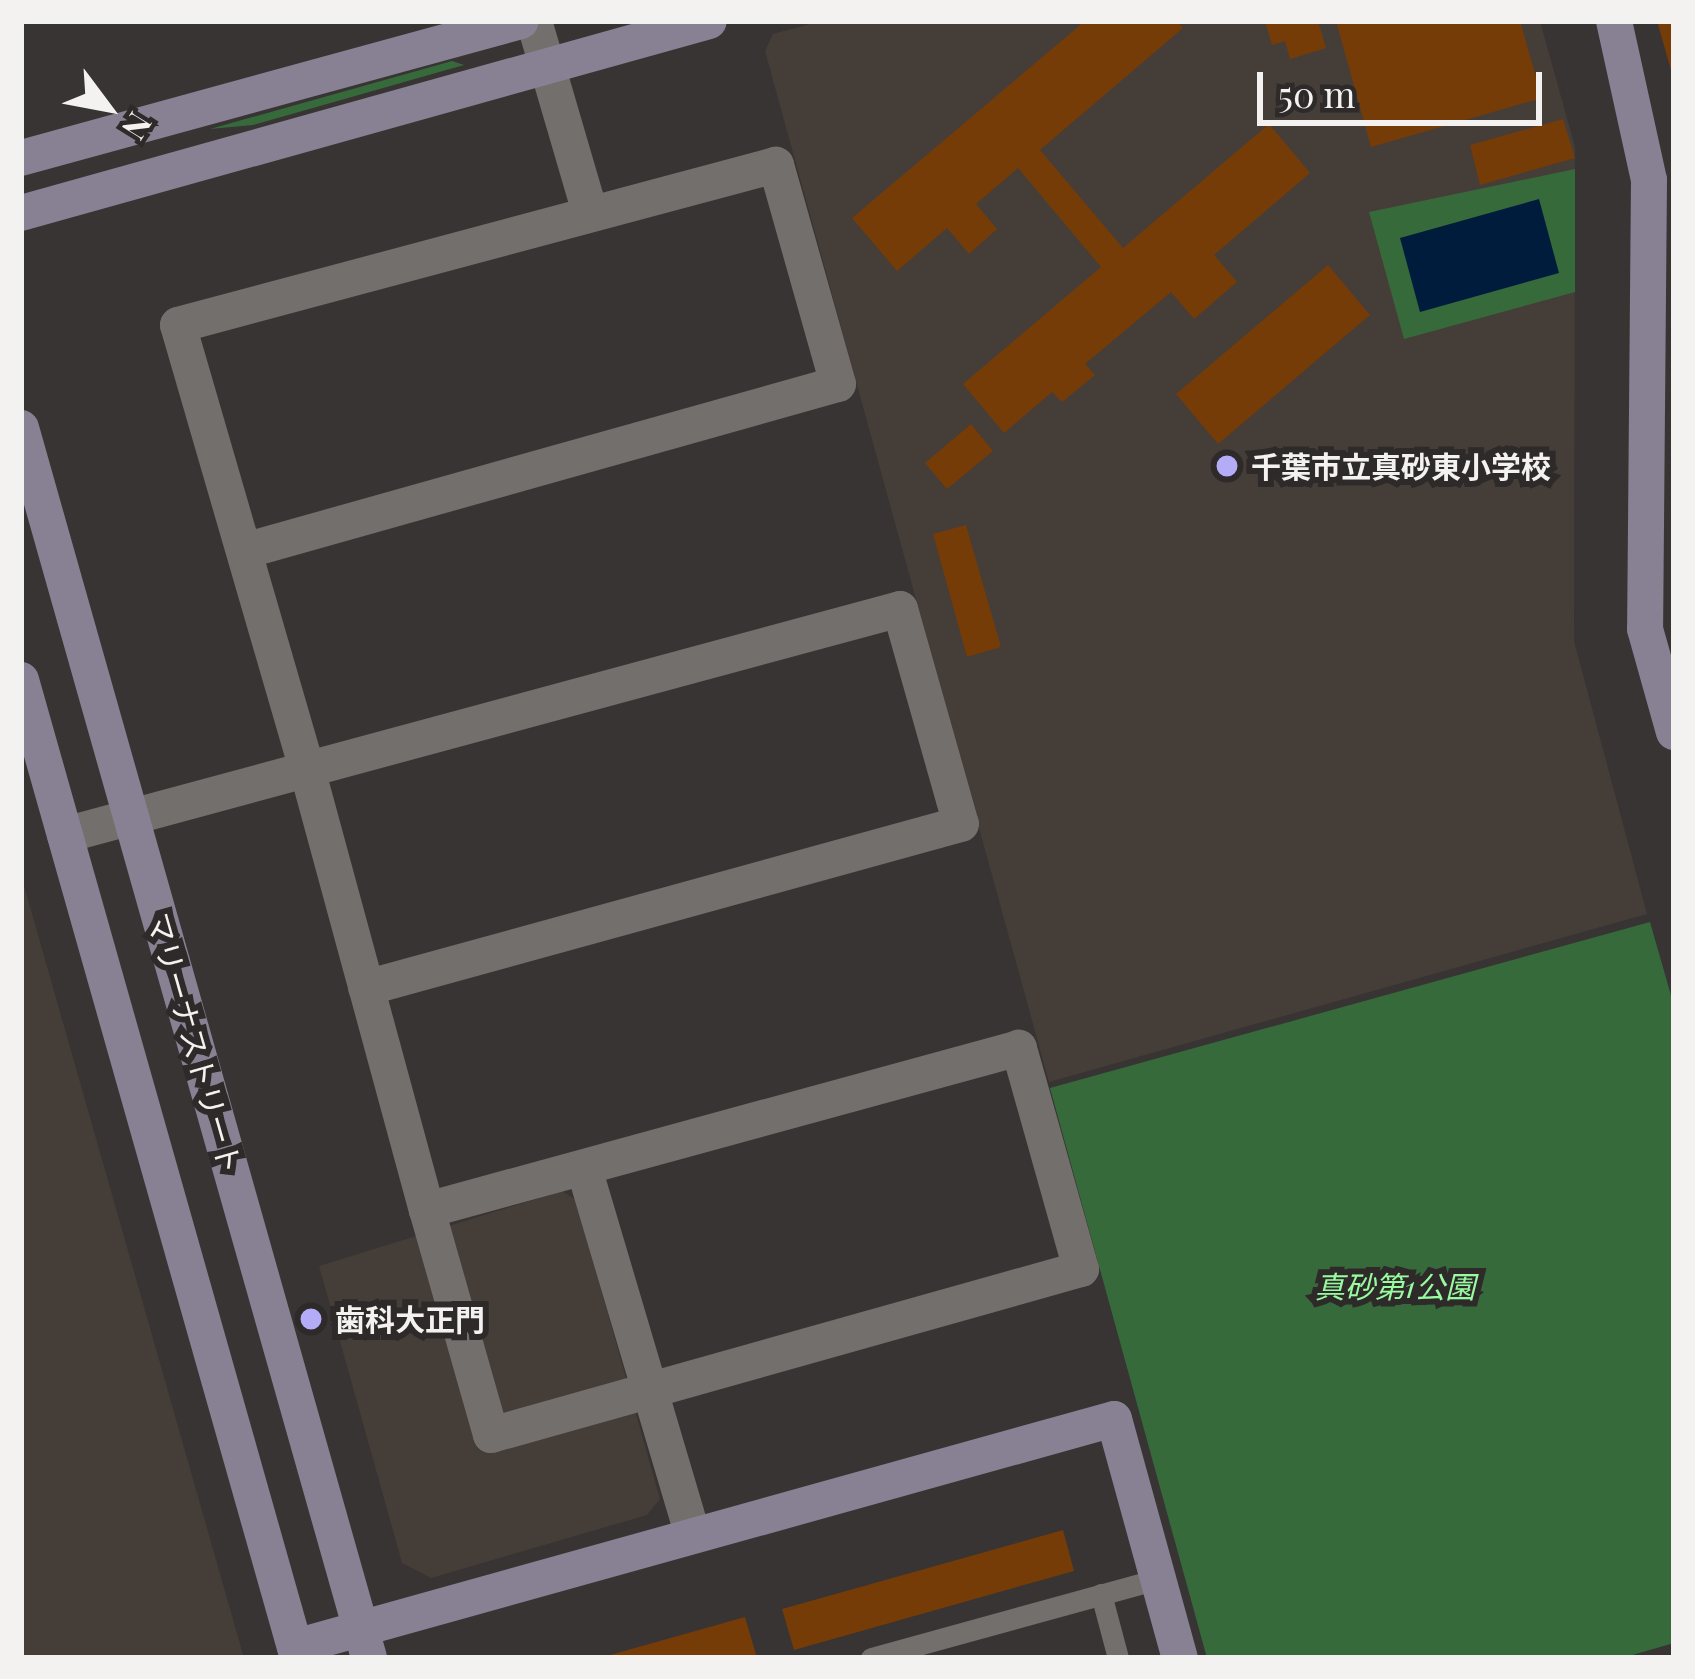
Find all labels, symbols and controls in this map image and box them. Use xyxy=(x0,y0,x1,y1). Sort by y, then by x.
north arrow xyxy=(48,48,168,168)
scale bar xyxy=(1263,48,1548,122)
text: 50 m xyxy=(1278,69,1355,117)
text: N xyxy=(114,105,164,149)
place label: 千葉市立真砂東小学校 xyxy=(1251,448,1551,484)
marker: 千葉市立真砂東小学校 xyxy=(1214,453,1240,479)
street label: マリーナストリート xyxy=(140,908,250,1178)
park label: 真砂第1公園 xyxy=(1315,1268,1475,1304)
place label: 歯科大正門 xyxy=(335,1301,485,1337)
marker: 歯科大正門 xyxy=(298,1306,324,1332)

